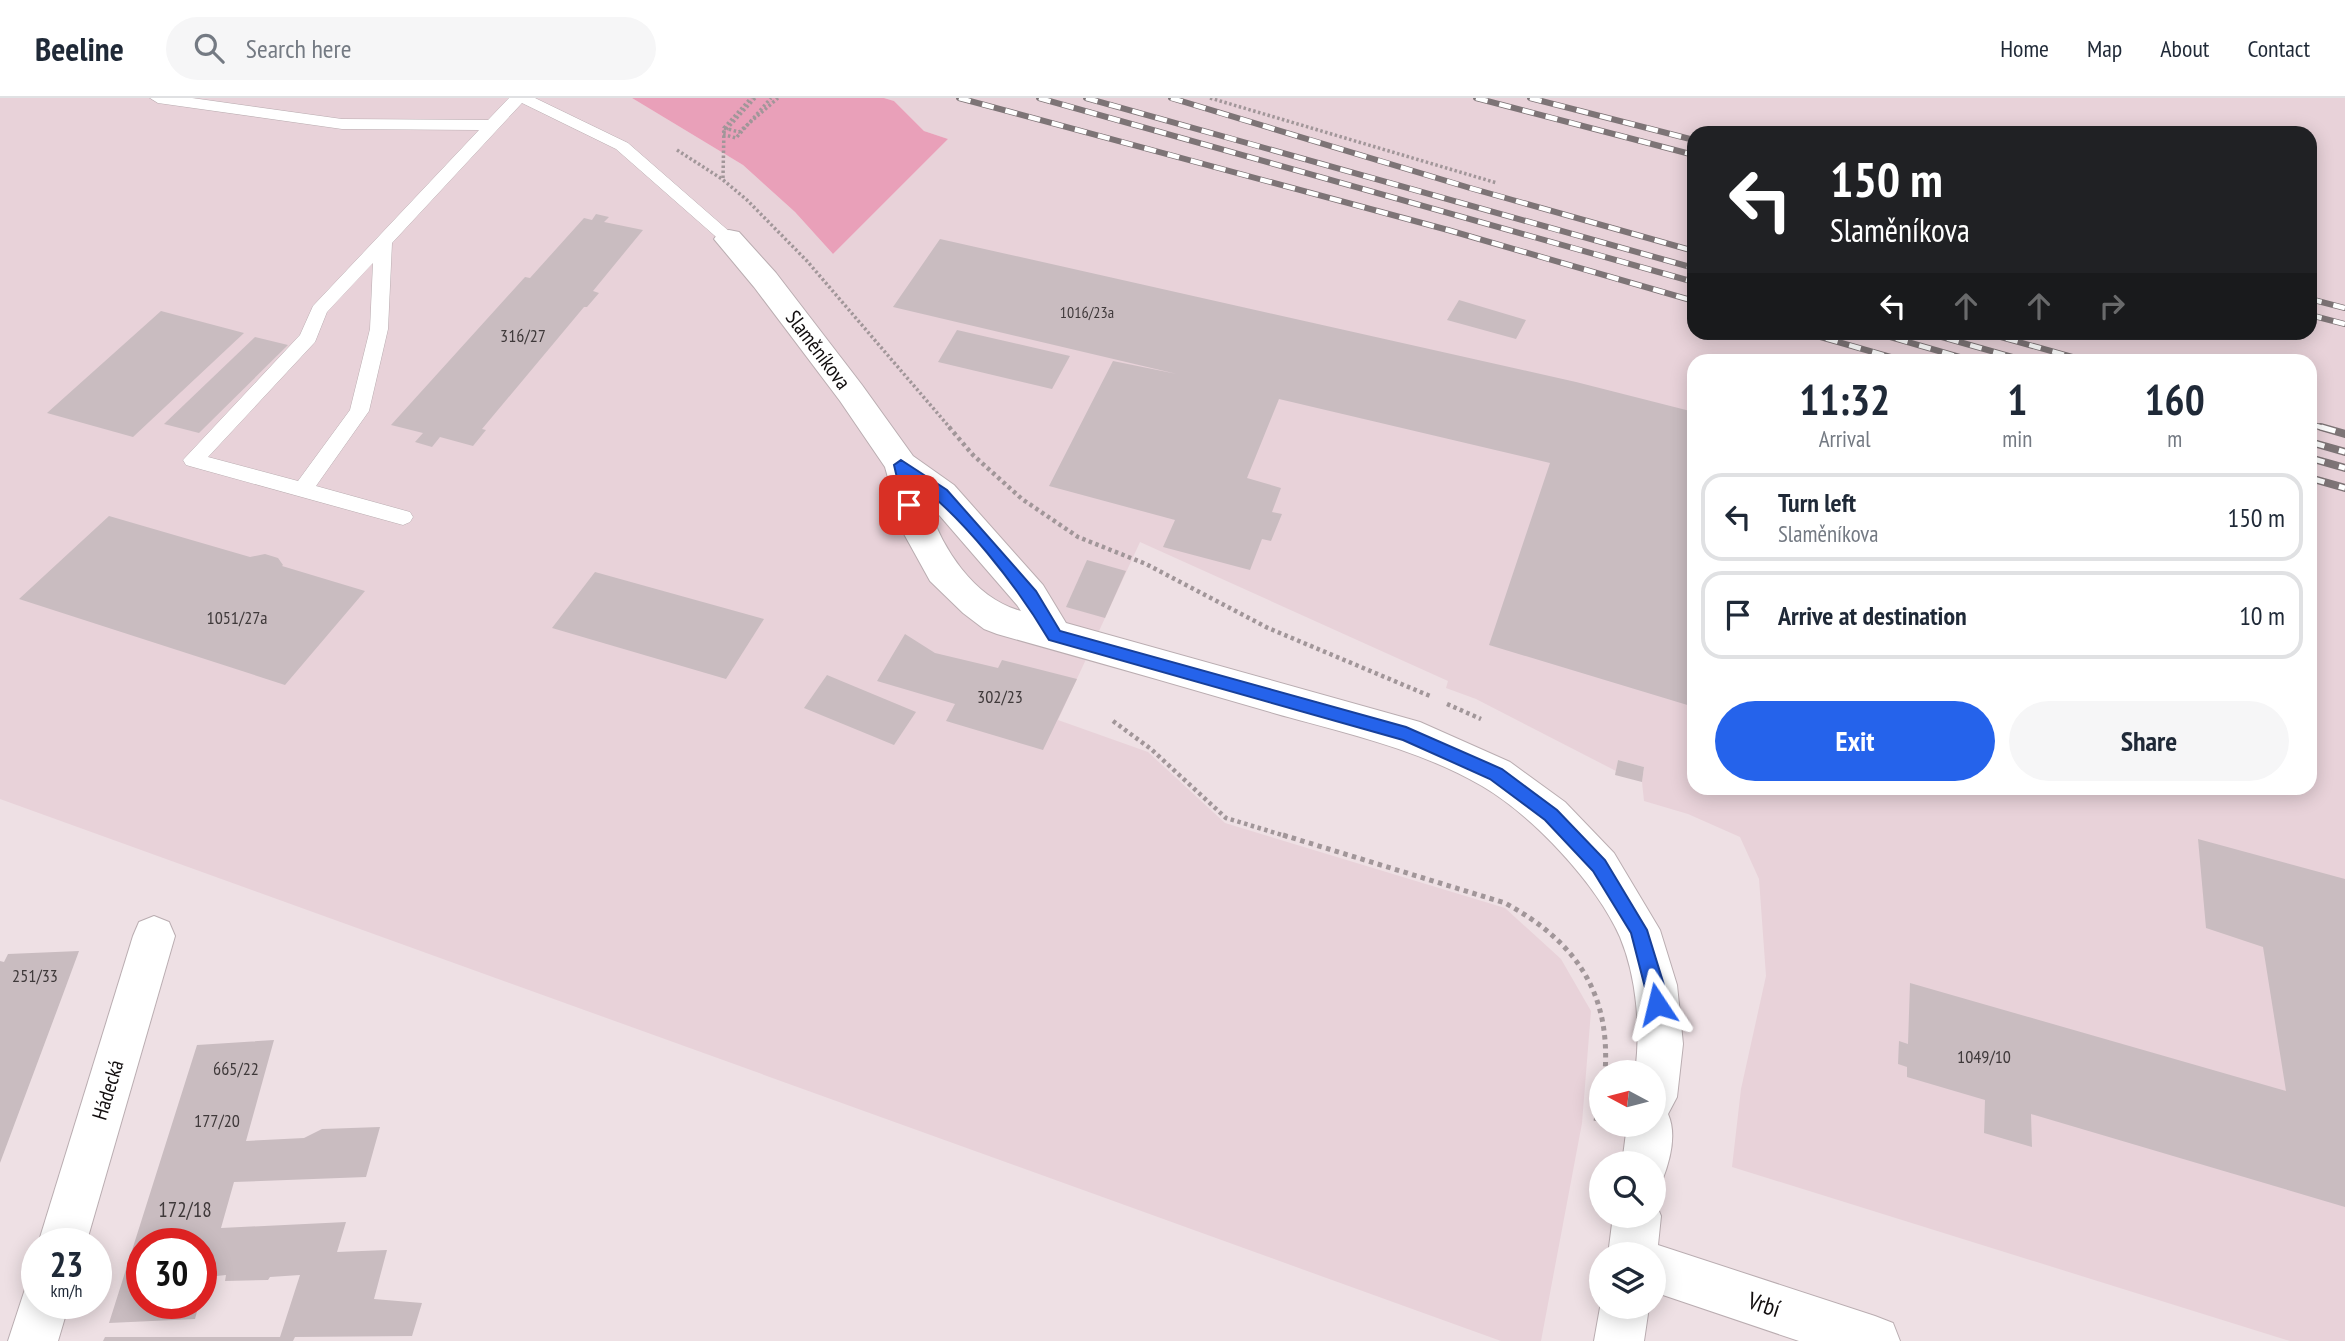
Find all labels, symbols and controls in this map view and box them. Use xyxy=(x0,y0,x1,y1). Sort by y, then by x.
search box xyxy=(166,17,656,80)
text: Beeline xyxy=(35,27,124,70)
icon: search xyxy=(190,29,228,67)
text: Search here xyxy=(246,32,351,65)
text: Home xyxy=(2000,33,2049,64)
text: Map xyxy=(2087,33,2122,64)
text: About xyxy=(2160,33,2209,64)
text: Contact xyxy=(2247,33,2310,64)
text: 150 m xyxy=(1830,147,1943,211)
icon: left xyxy=(1715,154,1806,245)
text: Slaměníkova xyxy=(1830,209,1970,251)
icon: left xyxy=(1874,287,1912,325)
icon: ahead xyxy=(1947,287,1985,325)
icon: ahead xyxy=(2020,287,2058,325)
icon: right xyxy=(2093,287,2131,325)
house number: 1016/23a xyxy=(1060,302,1114,322)
street label: Slaměníkova xyxy=(780,305,857,394)
house number: 316/27 xyxy=(500,324,546,347)
text: 11:32 xyxy=(1799,372,1890,427)
text: 1 xyxy=(2007,372,2027,427)
text: 160 xyxy=(2145,372,2205,427)
text: Arrival xyxy=(1819,424,1871,453)
text: min xyxy=(2002,424,2032,453)
text: m xyxy=(2167,424,2182,453)
pin xyxy=(879,475,939,535)
icon: arrive xyxy=(890,486,928,524)
text: Turn left xyxy=(1778,486,1856,519)
icon: left xyxy=(1719,498,1757,536)
text: 150 m xyxy=(2227,501,2285,534)
text: Slaměníkova xyxy=(1778,519,1879,548)
icon: arrive xyxy=(1719,596,1757,634)
text: Arrive at destination xyxy=(1778,599,1967,632)
text: 10 m xyxy=(2239,599,2285,632)
house number: 1051/27a xyxy=(207,606,267,629)
house number: 302/23 xyxy=(977,685,1023,708)
button: Exit xyxy=(1715,701,1995,781)
button: Share xyxy=(2009,701,2289,781)
house number: 251/33 xyxy=(12,964,58,987)
position arrow xyxy=(1620,967,1694,1041)
house number: 1049/10 xyxy=(1957,1045,2011,1068)
street label: Hádecká xyxy=(86,1057,129,1123)
house number: 665/22 xyxy=(213,1057,259,1080)
north arrow xyxy=(1589,1060,1666,1138)
map controls xyxy=(1589,1060,1666,1319)
house number: 177/20 xyxy=(194,1109,240,1132)
button: search xyxy=(1589,1151,1666,1228)
house number: 172/18 xyxy=(158,1196,212,1223)
speed limit sign: 30 xyxy=(126,1228,217,1319)
text: 23 xyxy=(50,1241,83,1287)
button: layers xyxy=(1589,1242,1666,1319)
text: km/h xyxy=(51,1279,82,1302)
street label: Vrbí xyxy=(1743,1284,1784,1324)

